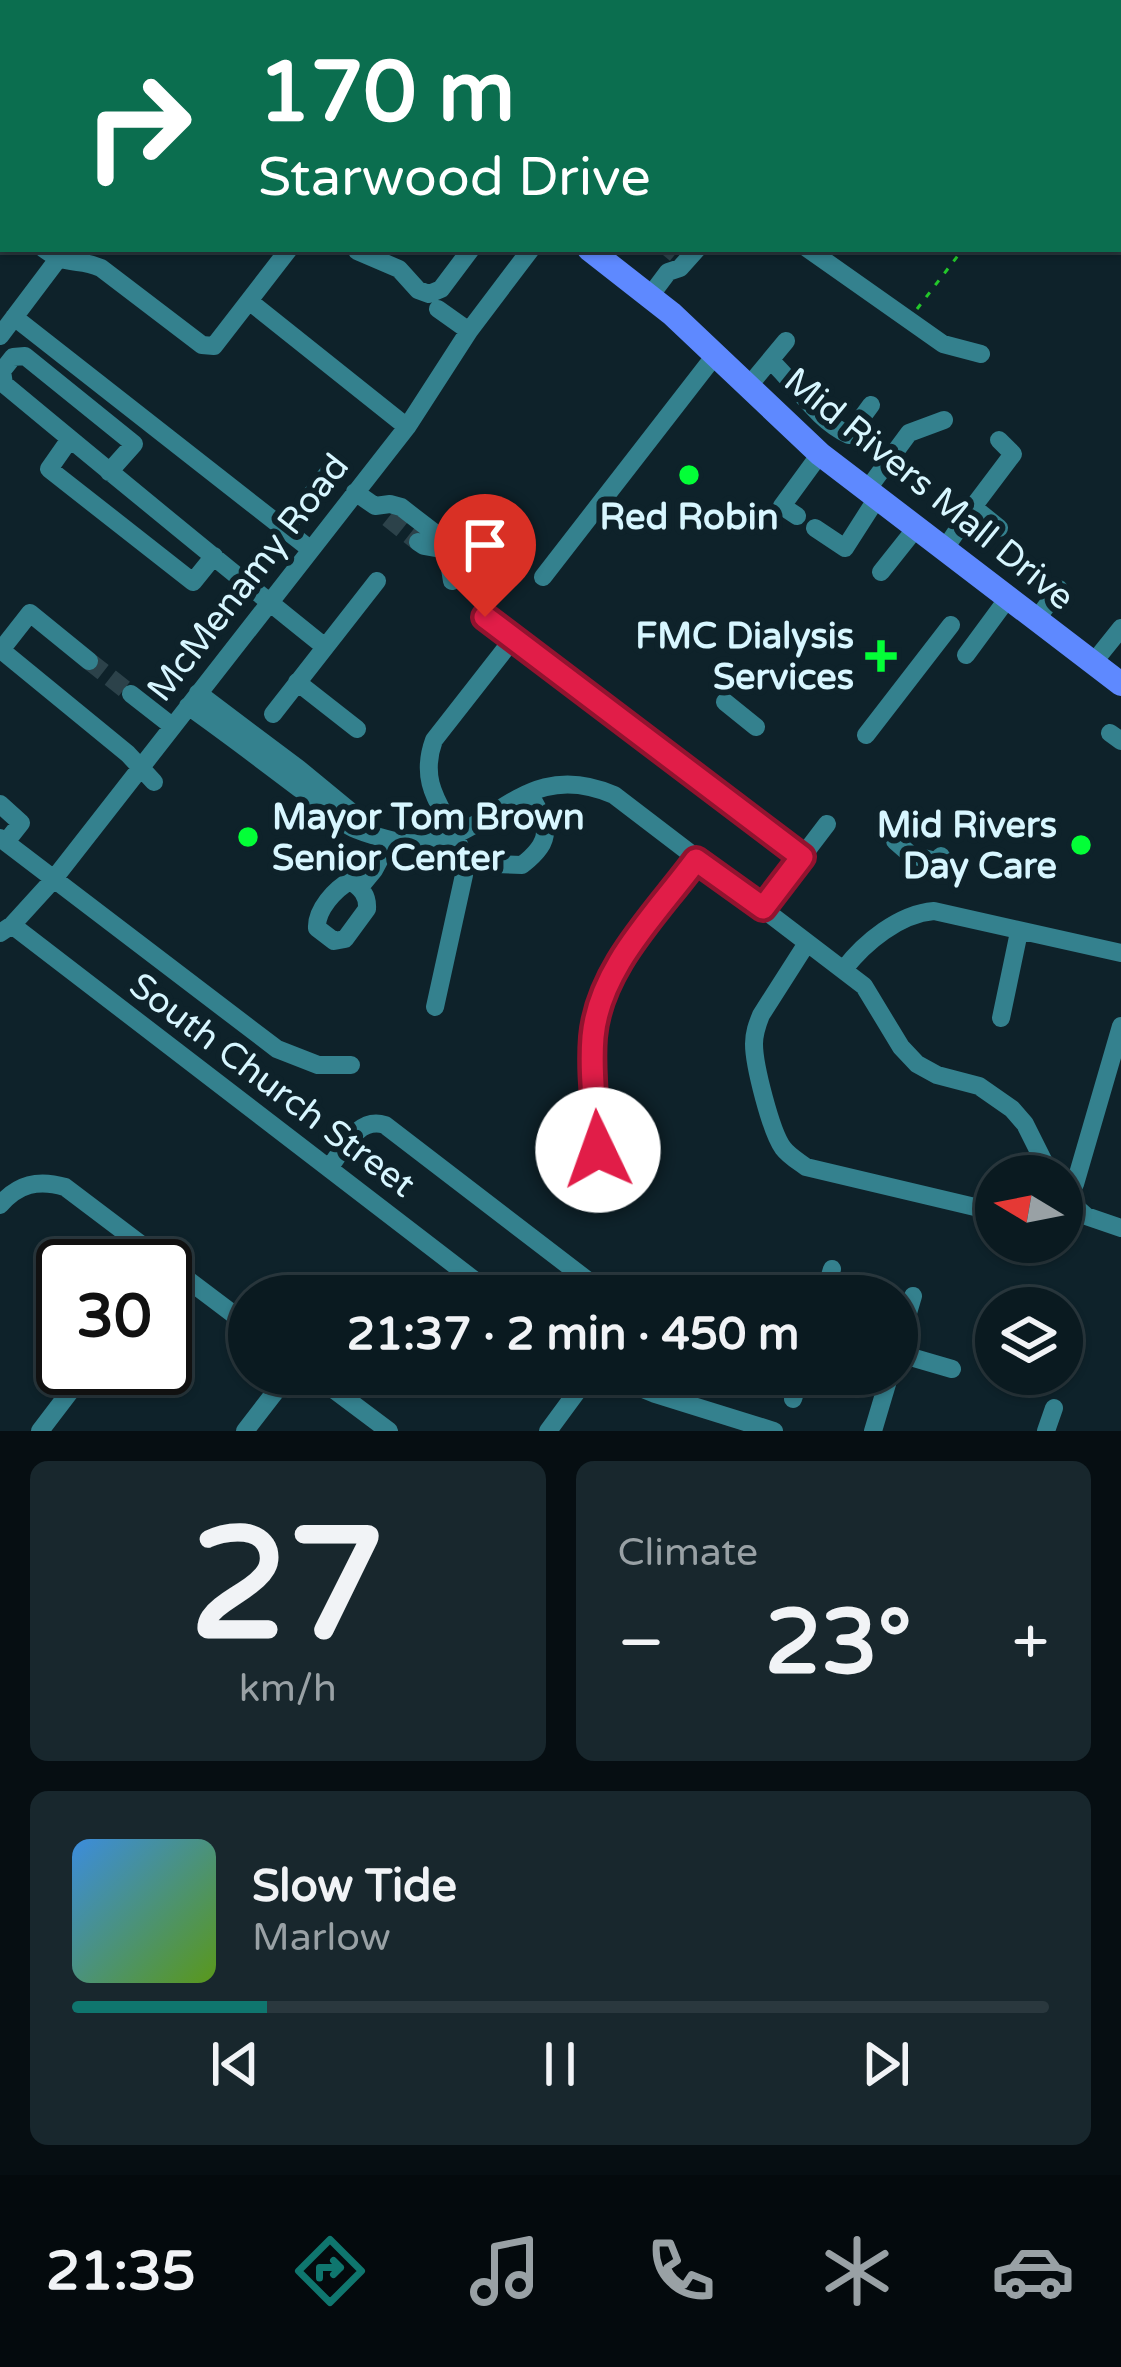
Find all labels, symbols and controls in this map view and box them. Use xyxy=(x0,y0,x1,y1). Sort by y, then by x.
text: 170 m xyxy=(258,43,515,144)
icon: right xyxy=(60,48,216,204)
text: Starwood Drive xyxy=(258,145,651,210)
street label: Mid Rivers Mall Drive xyxy=(775,359,1083,619)
street label: McMenamy Road xyxy=(138,446,358,710)
marker: Red Robin xyxy=(676,462,702,488)
pin xyxy=(434,494,536,617)
place label: Red Robin xyxy=(599,496,779,539)
icon: arrive xyxy=(452,512,518,578)
place label: FMC Dialysis Services xyxy=(635,615,854,699)
marker: FMC Dialysis Services xyxy=(865,640,897,672)
place label: Mayor Tom Brown Senior Center xyxy=(272,796,585,880)
place label: Mid Rivers Day Care xyxy=(877,804,1057,888)
marker: Mayor Tom Brown Senior Center xyxy=(235,824,261,850)
marker: Mid Rivers Day Care xyxy=(1068,832,1094,858)
street label: South Church Street xyxy=(121,964,423,1207)
position arrow xyxy=(535,1087,661,1213)
north arrow xyxy=(975,1155,1083,1263)
map controls xyxy=(975,1155,1083,1395)
speed limit sign: 30 xyxy=(36,1239,192,1395)
button: layers xyxy=(975,1287,1083,1395)
text: 21:37 · 2 min · 450 m xyxy=(347,1308,799,1362)
text: 27 xyxy=(190,1493,386,1681)
text: Climate xyxy=(618,1529,758,1576)
text: 23° xyxy=(765,1589,912,1698)
text: − xyxy=(618,1603,665,1683)
text: + xyxy=(1012,1603,1049,1683)
text: km/h xyxy=(239,1665,337,1712)
text: Slow Tide xyxy=(252,1860,457,1914)
text: Marlow xyxy=(252,1914,391,1961)
icon: previous xyxy=(202,2031,268,2097)
icon: pause xyxy=(527,2031,593,2097)
icon: next xyxy=(853,2031,919,2097)
icon: directions xyxy=(288,2229,372,2313)
icon: music xyxy=(463,2229,547,2313)
icon: phone xyxy=(639,2229,723,2313)
icon: climate xyxy=(815,2229,899,2313)
icon: car xyxy=(991,2229,1075,2313)
text: 21:35 xyxy=(46,2239,196,2304)

